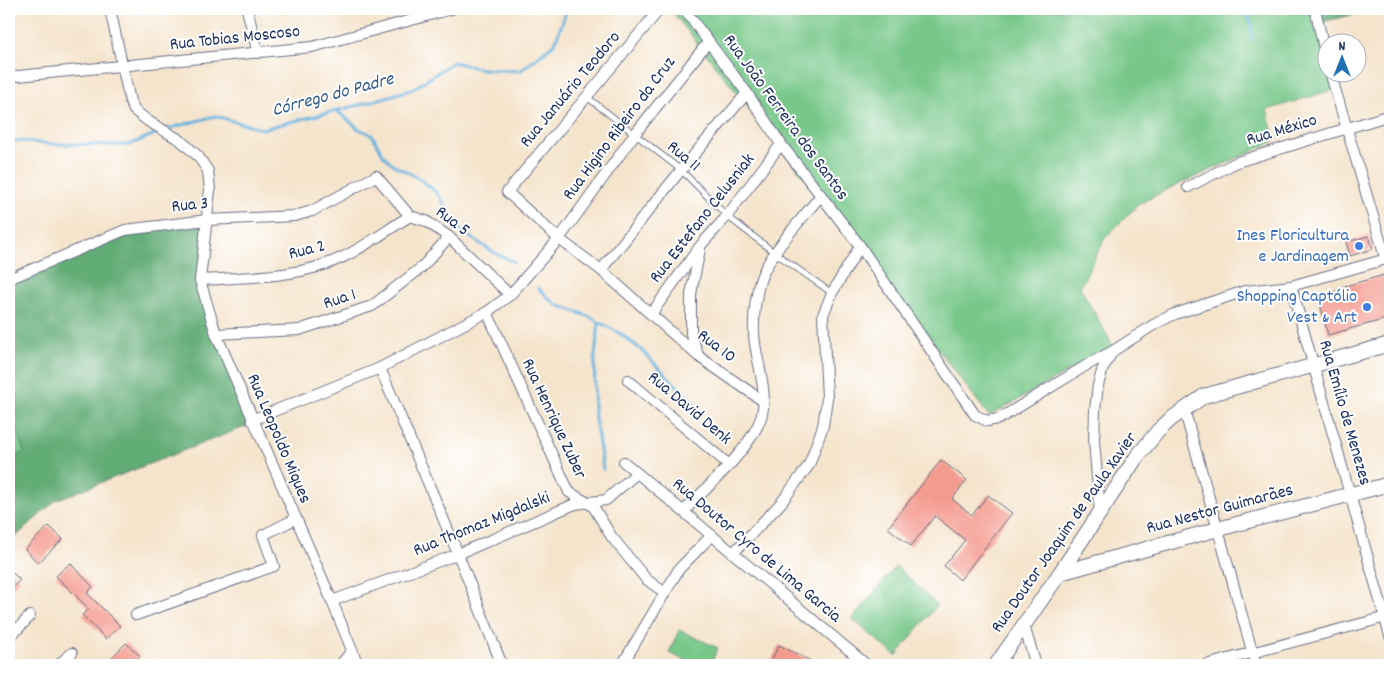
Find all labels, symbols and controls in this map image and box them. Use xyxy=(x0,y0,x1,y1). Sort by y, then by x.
street label: Rua Tobias Moscoso xyxy=(169,20,301,58)
street label: Rua Januário Teodoro xyxy=(515,26,627,154)
street label: Rua João Ferreira dos Santos xyxy=(716,30,854,206)
north arrow xyxy=(1316,32,1366,82)
text: N xyxy=(1339,37,1346,57)
street label: Rua Higino Ribeiro da Cruz xyxy=(558,52,683,206)
water label: Córrego do Padre xyxy=(269,66,398,125)
street label: Rua México xyxy=(1244,108,1320,154)
street label: Rua 11 xyxy=(661,136,705,178)
street label: Rua Estefano Celusniak xyxy=(644,149,762,289)
street label: Rua 3 xyxy=(170,192,210,220)
street label: Rua 5 xyxy=(430,201,474,243)
place label: Ines Floricultura e Jardinagem xyxy=(1236,224,1350,270)
street label: Rua 2 xyxy=(286,234,328,268)
marker: Ines Floricultura e Jardinagem xyxy=(1353,240,1365,252)
street label: Rua 1 xyxy=(320,283,360,317)
place label: Shopping Captólio Vest & Art xyxy=(1237,285,1357,331)
marker: Shopping Captólio Vest & Art xyxy=(1361,301,1373,313)
street label: Rua 10 xyxy=(691,324,741,370)
street label: Rua Emílio de Menezes xyxy=(1311,337,1377,489)
street label: Rua Henrique Zuber xyxy=(514,355,592,484)
street label: Rua David Denk xyxy=(641,366,737,452)
street label: Rua Leopoldo Miques xyxy=(239,370,317,508)
street label: Rua Doutor Joaquim de Paula Xavier xyxy=(986,427,1144,638)
street label: Rua Doutor Cyro de Lima Garcia xyxy=(666,473,846,630)
street label: Rua Nestor Guimarães xyxy=(1144,478,1296,542)
street label: Rua Thomaz Migdalski xyxy=(410,486,554,564)

